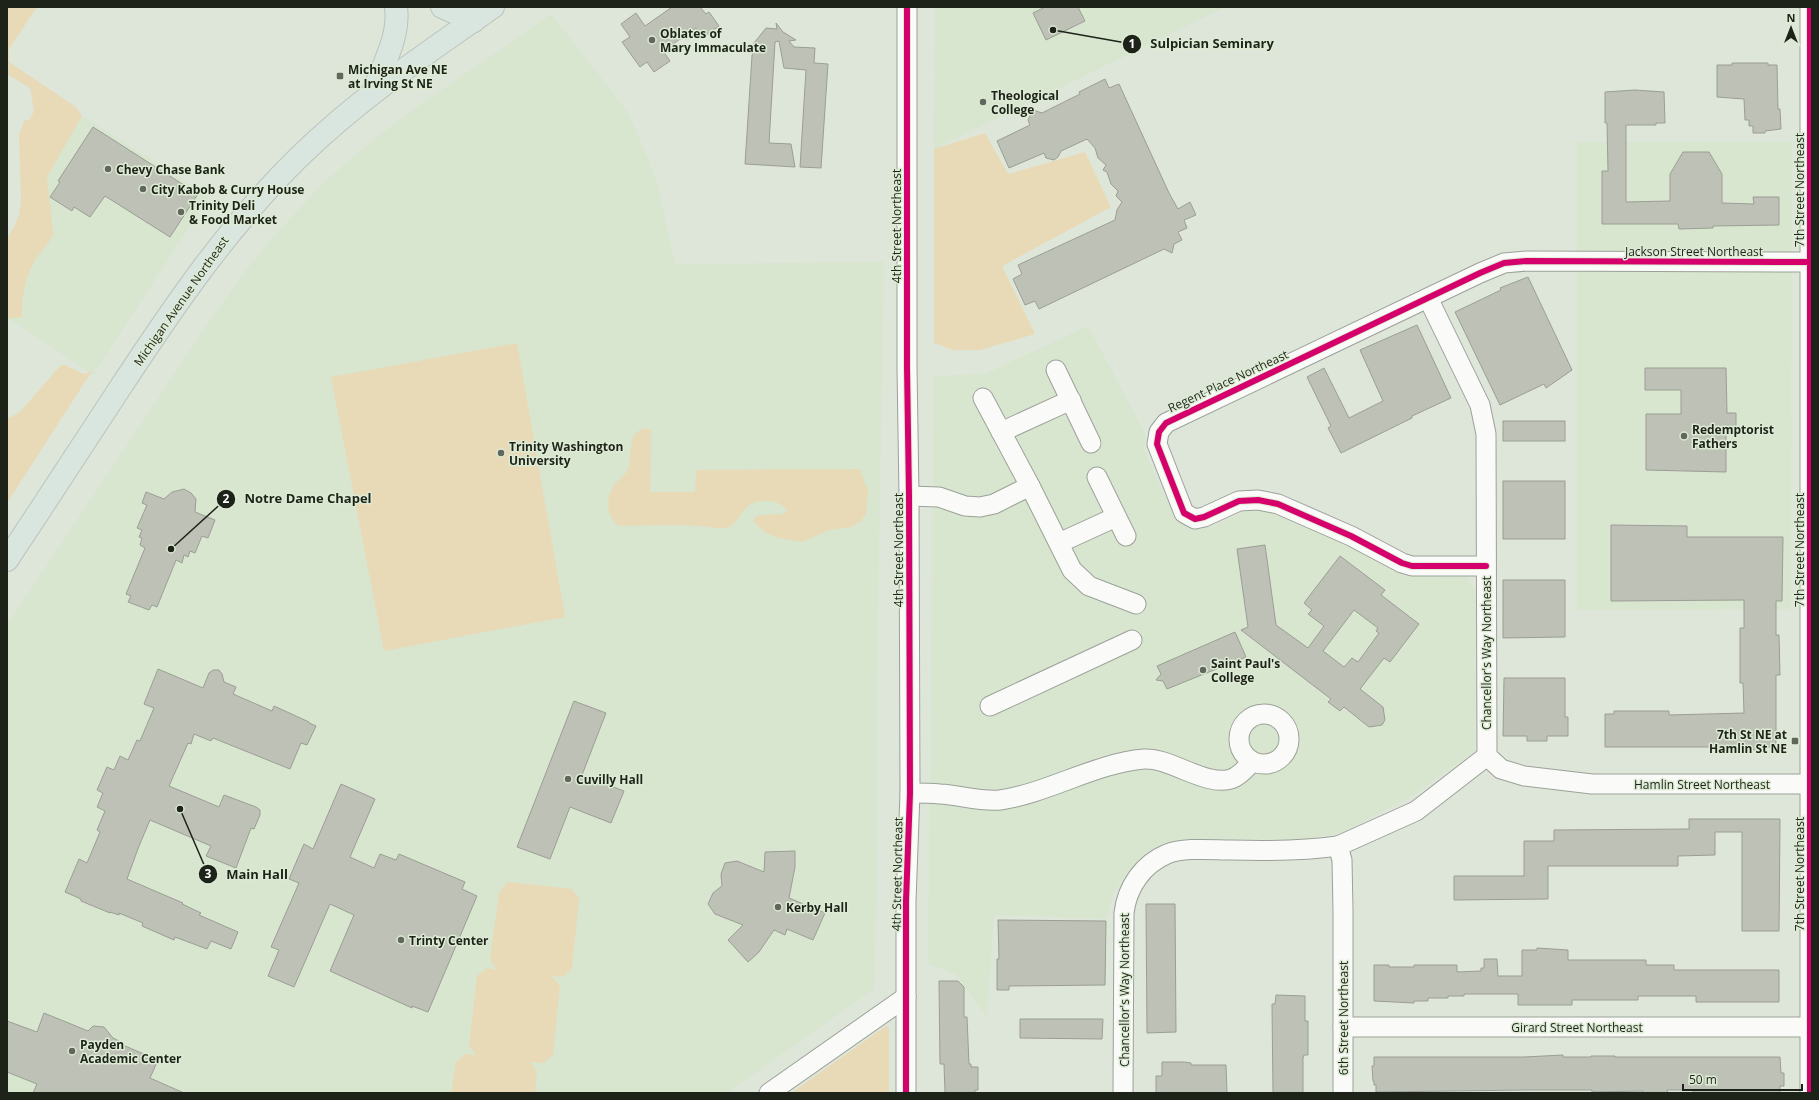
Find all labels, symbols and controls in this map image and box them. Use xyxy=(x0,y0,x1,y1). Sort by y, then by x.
north arrow xyxy=(1771,8,1811,48)
text: N xyxy=(1787,10,1795,25)
place label: Oblates of Mary Immaculate xyxy=(660,25,766,56)
callout: Sulpician Seminary xyxy=(1122,31,1281,56)
text: Sulpician Seminary xyxy=(1150,34,1274,52)
marker: Oblates of Mary Immaculate xyxy=(647,35,657,45)
text: 1 xyxy=(1129,35,1135,52)
place label: Michigan Ave NE at Irving St NE xyxy=(348,61,448,92)
marker: Michigan Ave NE at Irving St NE xyxy=(335,71,345,81)
place label: Theological College xyxy=(991,87,1059,118)
marker: Theological College xyxy=(978,97,988,107)
street label: 7th Street Northeast xyxy=(1791,133,1808,247)
place label: Chevy Chase Bank xyxy=(116,161,226,178)
marker: Chevy Chase Bank xyxy=(103,164,113,174)
street label: 4th Street Northeast xyxy=(888,169,905,283)
place label: City Kabob & Curry House xyxy=(151,181,304,198)
marker: City Kabob & Curry House xyxy=(138,184,148,194)
place label: Trinity Deli & Food Market xyxy=(189,197,277,228)
marker: Trinity Deli & Food Market xyxy=(176,207,186,217)
street label: Michigan Avenue Northeast xyxy=(130,233,232,369)
street label: Jackson Street Northeast xyxy=(1624,243,1763,260)
street label: Regent Place Northeast xyxy=(1165,346,1291,416)
place label: Redemptorist Fathers xyxy=(1692,421,1774,452)
marker: Redemptorist Fathers xyxy=(1679,431,1689,441)
place label: Trinity Washington University xyxy=(509,438,623,469)
marker: Trinity Washington University xyxy=(496,448,506,458)
callout: Notre Dame Chapel xyxy=(216,486,379,511)
text: Notre Dame Chapel xyxy=(244,489,372,507)
text: 2 xyxy=(223,490,230,507)
street label: 4th Street Northeast xyxy=(890,493,907,607)
street label: 7th Street Northeast xyxy=(1791,493,1808,607)
street label: Chancellor's Way Northeast xyxy=(1478,576,1495,730)
place label: Saint Paul's College xyxy=(1211,655,1280,686)
marker: Saint Paul's College xyxy=(1198,665,1208,675)
place label: 7th St NE at Hamlin St NE xyxy=(1709,726,1787,757)
marker: 7th St NE at Hamlin St NE xyxy=(1790,736,1800,746)
place label: Cuvilly Hall xyxy=(576,771,643,788)
marker: Cuvilly Hall xyxy=(563,774,573,784)
street label: Hamlin Street Northeast xyxy=(1634,776,1770,793)
street label: 4th Street Northeast xyxy=(888,817,906,931)
street label: 7th Street Northeast xyxy=(1791,817,1808,931)
callout: Main Hall xyxy=(198,862,296,887)
text: 3 xyxy=(205,865,212,882)
text: Main Hall xyxy=(226,865,288,883)
place label: Kerby Hall xyxy=(786,899,848,916)
marker: Kerby Hall xyxy=(773,902,783,912)
street label: Chancellor's Way Northeast xyxy=(1116,913,1133,1067)
place label: Trinty Center xyxy=(409,932,489,949)
marker: Trinty Center xyxy=(396,935,406,945)
street label: 6th Street Northeast xyxy=(1335,961,1352,1075)
street label: Girard Street Northeast xyxy=(1511,1019,1643,1036)
place label: Payden Academic Center xyxy=(80,1036,182,1067)
marker: Payden Academic Center xyxy=(67,1046,77,1056)
scale bar xyxy=(1683,1066,1802,1092)
text: 50 m xyxy=(1689,1071,1717,1088)

